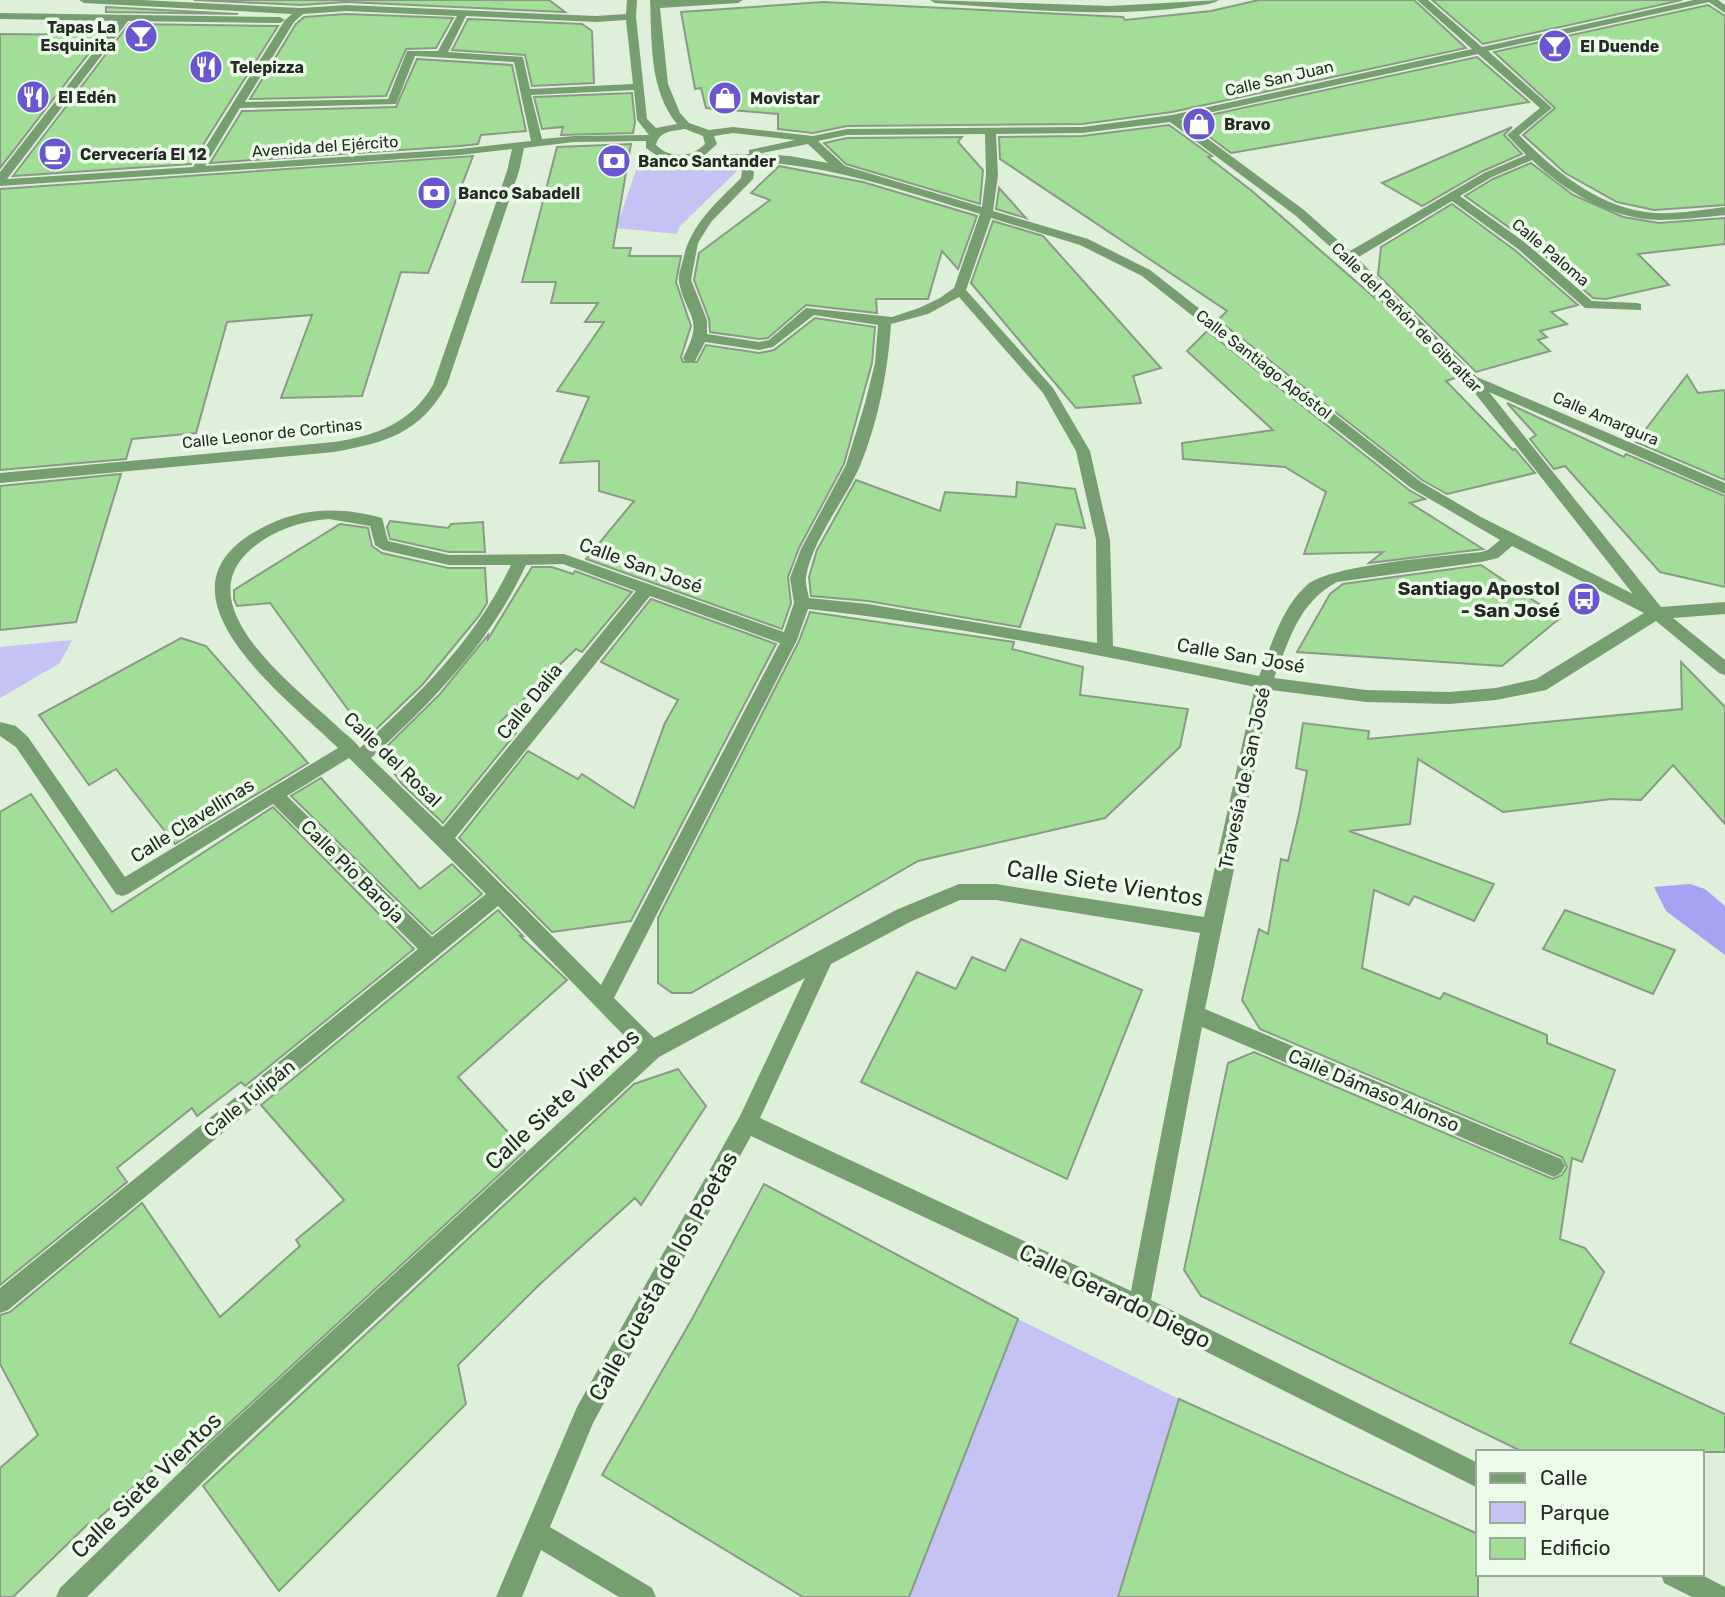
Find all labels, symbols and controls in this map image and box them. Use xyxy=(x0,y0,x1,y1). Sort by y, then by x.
bar icon: Tapas La Esquinita xyxy=(122,17,160,55)
place label: Tapas La Esquinita xyxy=(40,18,116,55)
bar icon: El Duende xyxy=(1536,27,1574,65)
place label: El Duende xyxy=(1580,37,1659,56)
restaurant icon: Telepizza xyxy=(187,48,225,86)
street label: Calle San Juan xyxy=(1223,57,1335,100)
place label: Telepizza xyxy=(230,58,304,77)
restaurant icon: El Edén xyxy=(14,78,52,116)
shop icon: Movistar xyxy=(706,79,744,117)
place label: El Edén xyxy=(58,88,116,107)
place label: Movistar xyxy=(750,89,821,108)
shop icon: Bravo xyxy=(1180,105,1218,143)
place label: Bravo xyxy=(1224,115,1271,134)
street label: Avenida del Ejército xyxy=(251,132,399,161)
cafe icon: Cervecería El 12 xyxy=(36,135,74,173)
bank icon: Banco Santander xyxy=(595,142,633,180)
place label: Cervecería El 12 xyxy=(80,145,207,164)
place label: Banco Santander xyxy=(638,152,777,171)
bank icon: Banco Sabadell xyxy=(415,174,453,212)
place label: Banco Sabadell xyxy=(458,184,580,203)
street label: Calle Paloma xyxy=(1508,214,1593,290)
street label: Calle del Peñón de Gibraltar xyxy=(1328,238,1486,396)
street label: Calle Santiago Apóstol xyxy=(1192,306,1335,423)
street label: Calle Amargura xyxy=(1550,388,1662,449)
street label: Calle Leonor de Cortinas xyxy=(181,415,363,452)
street label: Calle San José xyxy=(576,533,706,598)
place label: Santiago Apostol - San José xyxy=(1398,577,1560,622)
bus stop icon: Santiago Apostol - San José xyxy=(1565,580,1603,618)
street label: Calle San José xyxy=(1175,633,1307,678)
street label: Calle Dalia xyxy=(492,659,567,744)
street label: Travesía de San José xyxy=(1214,685,1275,871)
street label: Calle del Rosal xyxy=(339,707,446,812)
street label: Calle Clavellinas xyxy=(126,773,258,868)
street label: Calle Pío Baroja xyxy=(296,815,409,928)
street label: Calle Siete Vientos xyxy=(1005,854,1205,912)
street label: Calle Siete Vientos xyxy=(479,1022,645,1176)
street label: Calle Dámaso Alonso xyxy=(1285,1044,1463,1137)
street label: Calle Tulipán xyxy=(199,1055,300,1142)
street label: Calle Cuesta de los Poetas xyxy=(583,1146,743,1406)
street label: Calle Gerardo Diego xyxy=(1015,1237,1215,1355)
street label: Calle Siete Vientos xyxy=(65,1406,227,1564)
legend xyxy=(1476,1450,1704,1576)
text: Calle xyxy=(1540,1465,1588,1490)
text: Parque xyxy=(1540,1500,1610,1525)
text: Edificio xyxy=(1540,1535,1610,1560)

